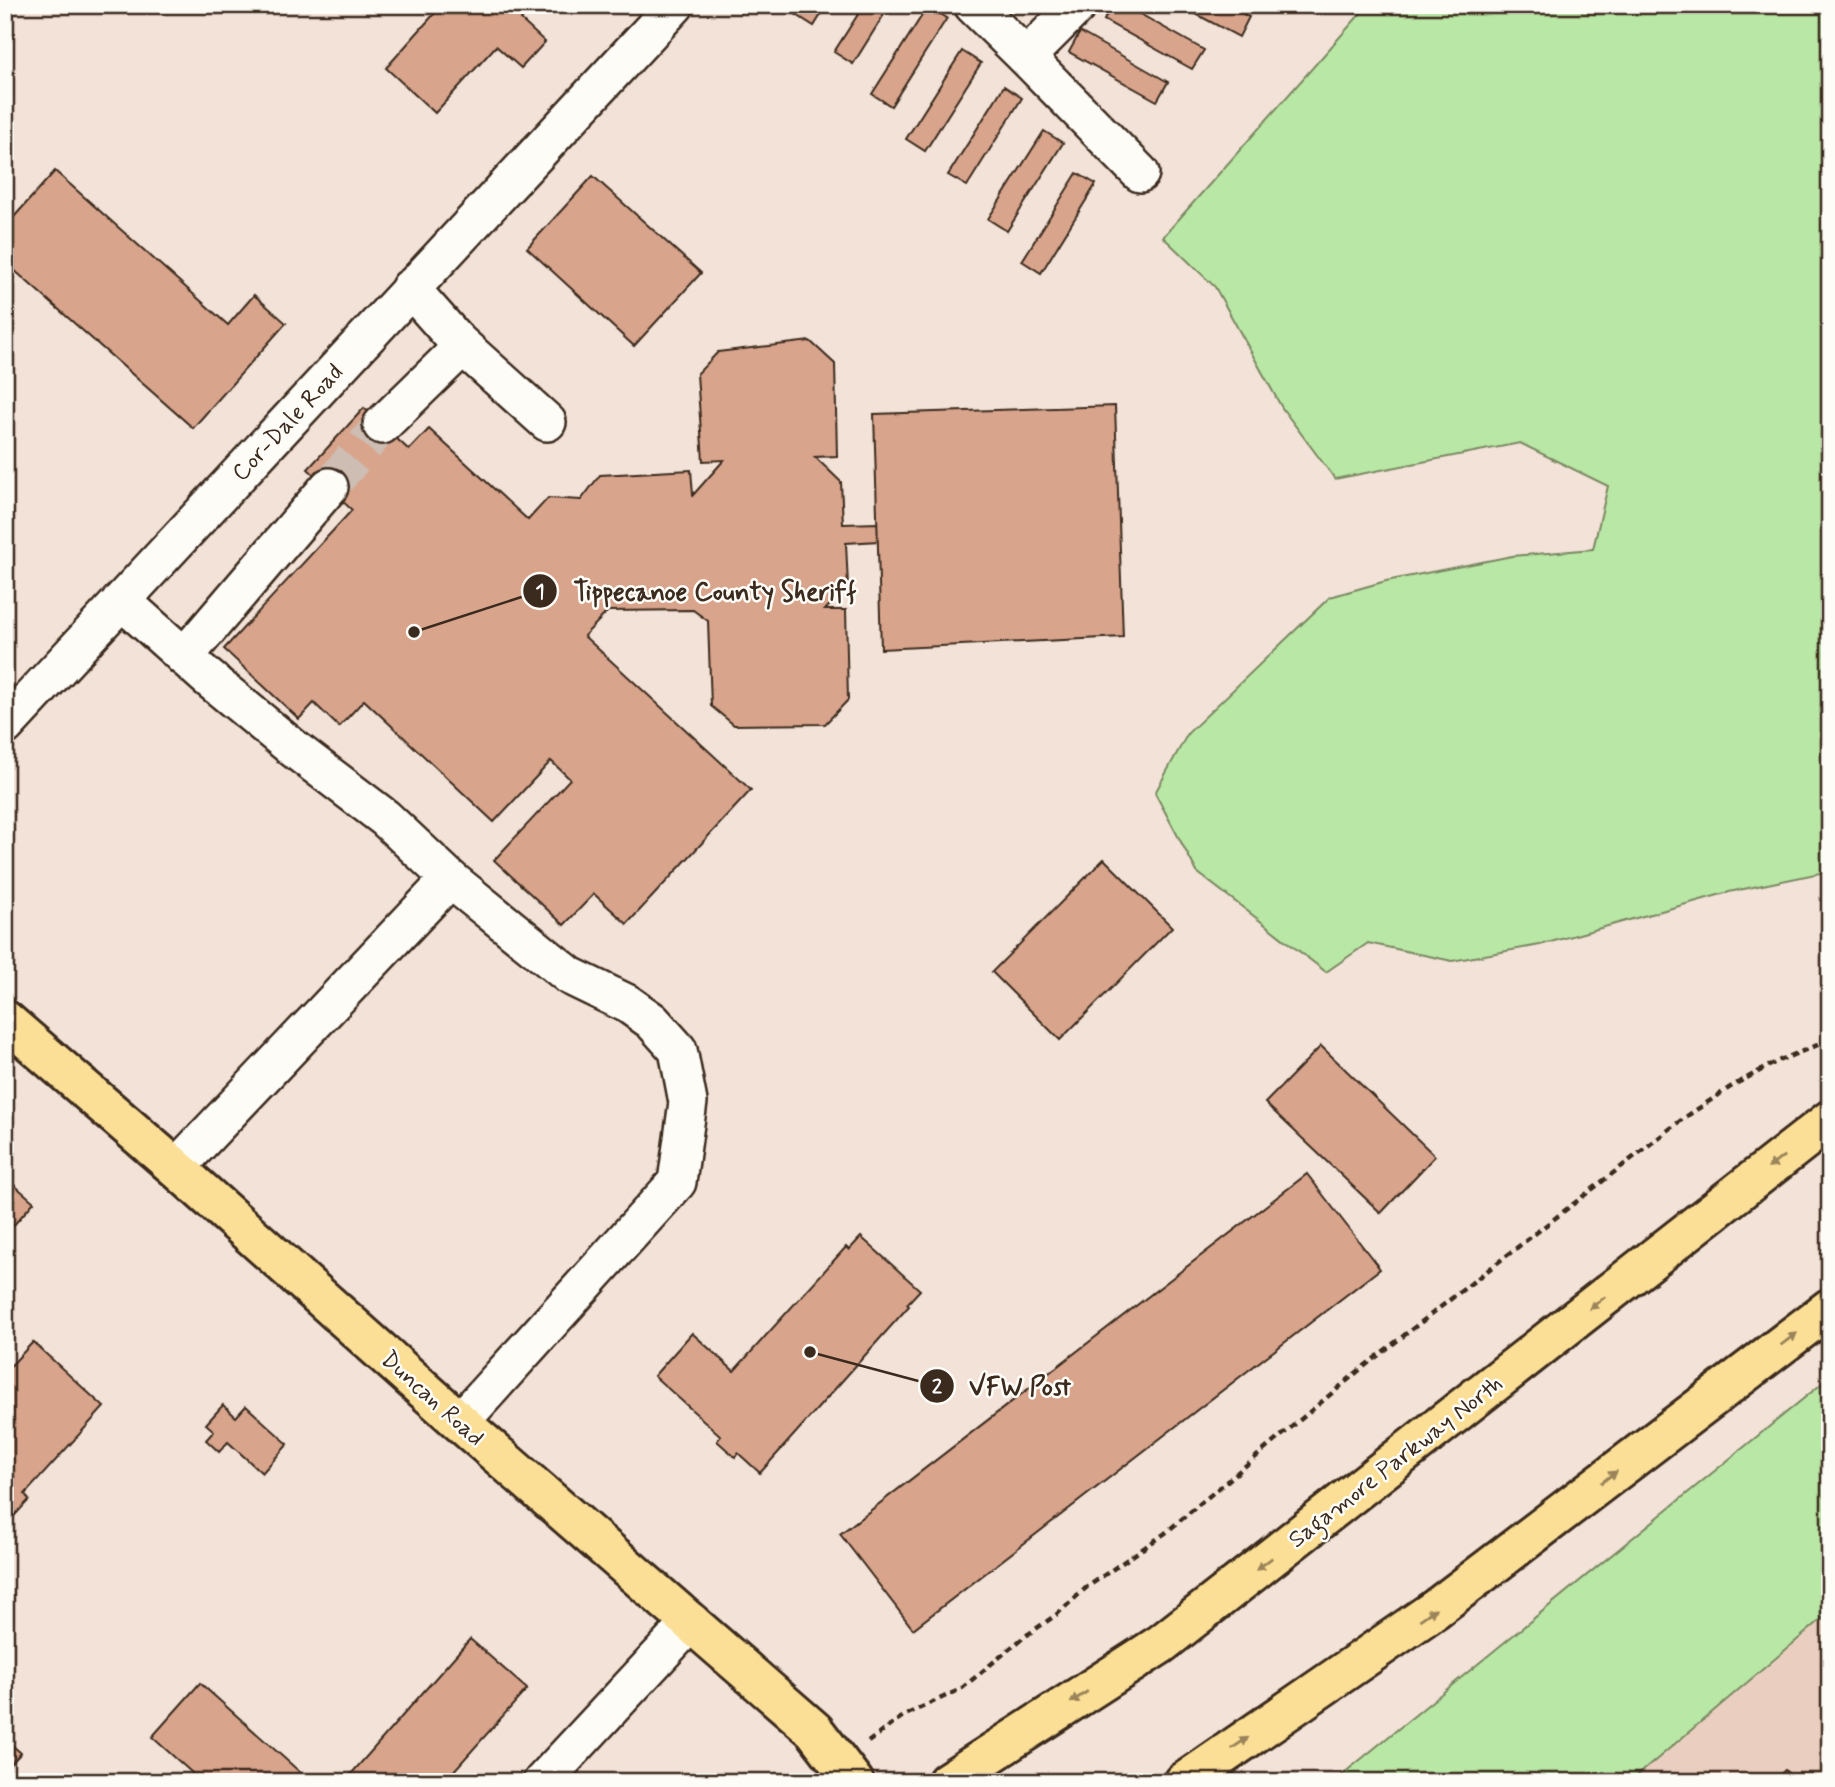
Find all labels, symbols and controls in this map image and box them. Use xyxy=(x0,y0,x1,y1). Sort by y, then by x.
street label: Cor-Dale Road xyxy=(226,358,351,488)
callout: Tippecanoe County Sheriff xyxy=(522,567,873,614)
text: Tippecanoe County Sheriff xyxy=(574,576,856,610)
text: 1 xyxy=(535,578,545,606)
one-way arrow xyxy=(1767,1155,1785,1169)
one-way arrow xyxy=(1588,1295,1606,1309)
one-way arrow xyxy=(1780,1331,1798,1346)
street label: Duncan Road xyxy=(374,1344,490,1454)
callout: VFW Post xyxy=(920,1363,1085,1410)
street label: Sagamore Parkway North xyxy=(1282,1369,1511,1558)
text: VFW Post xyxy=(969,1371,1072,1405)
text: 2 xyxy=(932,1373,943,1401)
one-way arrow xyxy=(1599,1469,1617,1484)
one-way arrow xyxy=(1255,1556,1273,1571)
one-way arrow xyxy=(1418,1608,1437,1622)
one-way arrow xyxy=(1070,1690,1089,1703)
one-way arrow xyxy=(1231,1736,1249,1750)

